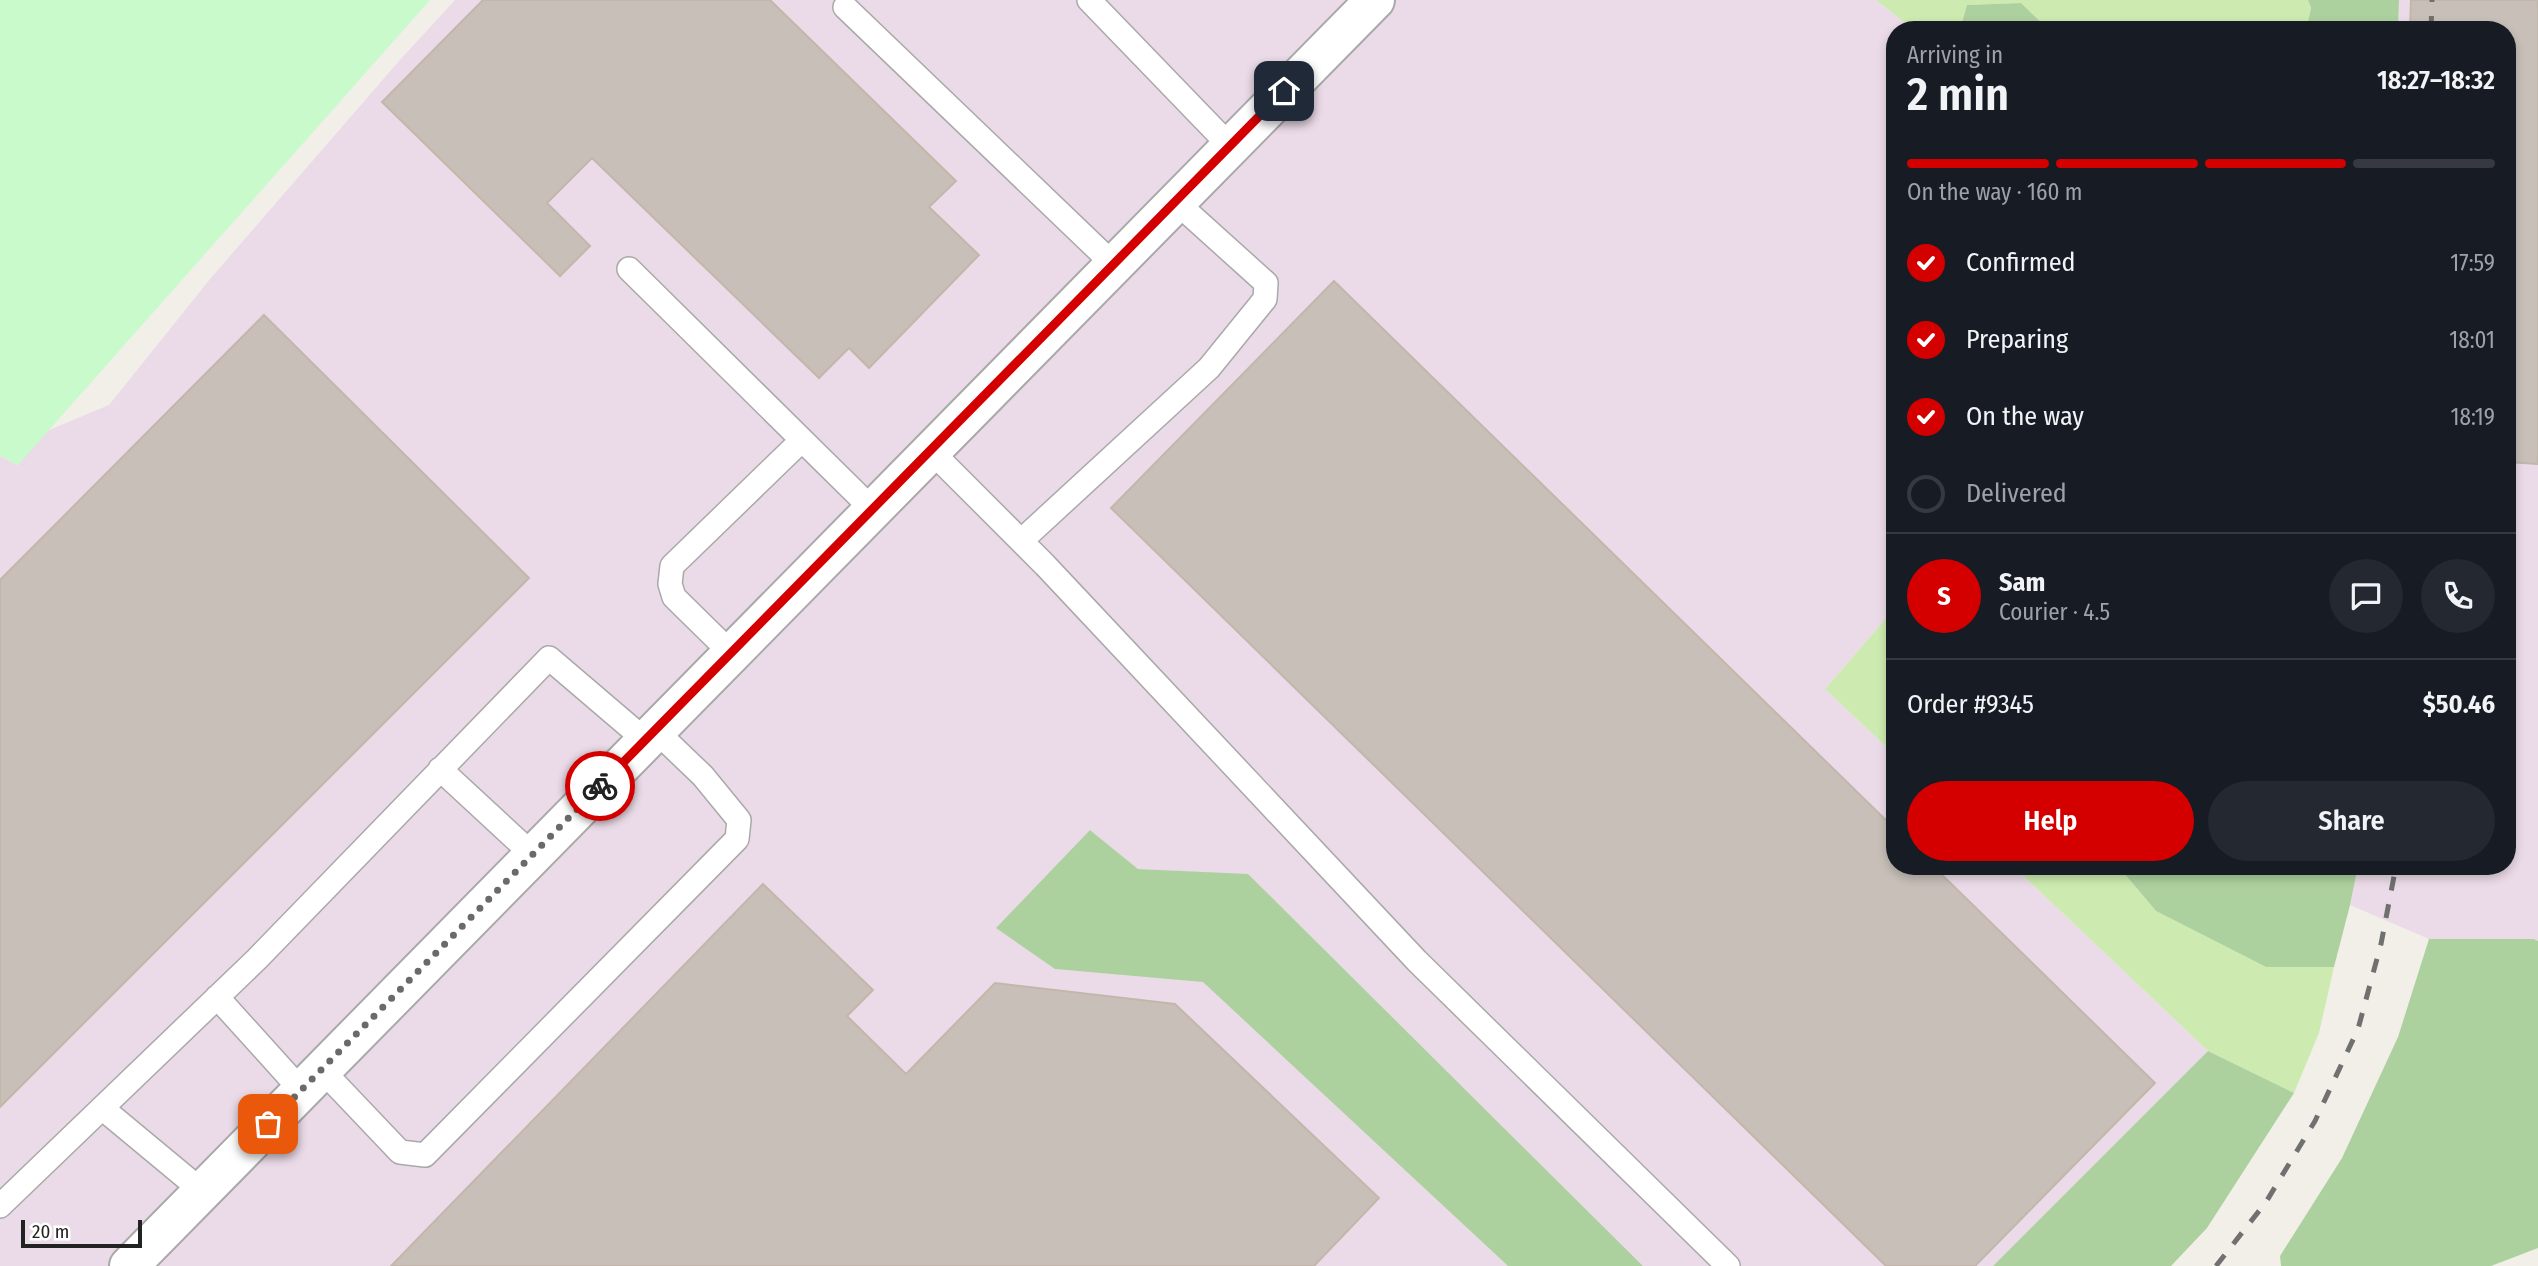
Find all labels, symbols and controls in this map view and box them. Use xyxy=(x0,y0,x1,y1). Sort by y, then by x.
text: Arriving in xyxy=(1907,41,2003,69)
pin xyxy=(1254,61,1314,121)
text: 18:27–18:32 xyxy=(2377,65,2495,96)
text: 2 min xyxy=(1907,67,2009,122)
icon: home xyxy=(1265,72,1303,110)
text: On the way · 160 m xyxy=(1907,178,2082,206)
icon: check xyxy=(1907,244,1945,282)
text: Confirmed xyxy=(1966,247,2076,278)
text: 17:59 xyxy=(2450,249,2495,277)
icon: check xyxy=(1907,321,1945,359)
text: Preparing xyxy=(1966,324,2068,355)
text: 18:01 xyxy=(2449,326,2495,354)
icon: check xyxy=(1907,398,1945,436)
text: On the way xyxy=(1966,401,2084,432)
text: 18:19 xyxy=(2450,403,2495,431)
text: Delivered xyxy=(1966,478,2067,509)
button: chat xyxy=(2329,559,2403,633)
button: phone xyxy=(2421,559,2495,633)
text: Sam xyxy=(1999,567,2045,598)
text: S xyxy=(1937,581,1951,612)
text: Courier · 4.5 xyxy=(1999,598,2110,626)
text: Order #9345 xyxy=(1907,689,2034,720)
text: $50.46 xyxy=(2423,689,2495,720)
courier xyxy=(565,751,635,821)
icon: bike xyxy=(581,767,619,805)
button: Help xyxy=(1907,781,2194,861)
button: Share xyxy=(2208,781,2495,861)
pin xyxy=(238,1094,298,1154)
icon: bag xyxy=(249,1105,287,1143)
scale bar xyxy=(21,1217,142,1249)
text: 20 m xyxy=(32,1220,69,1243)

